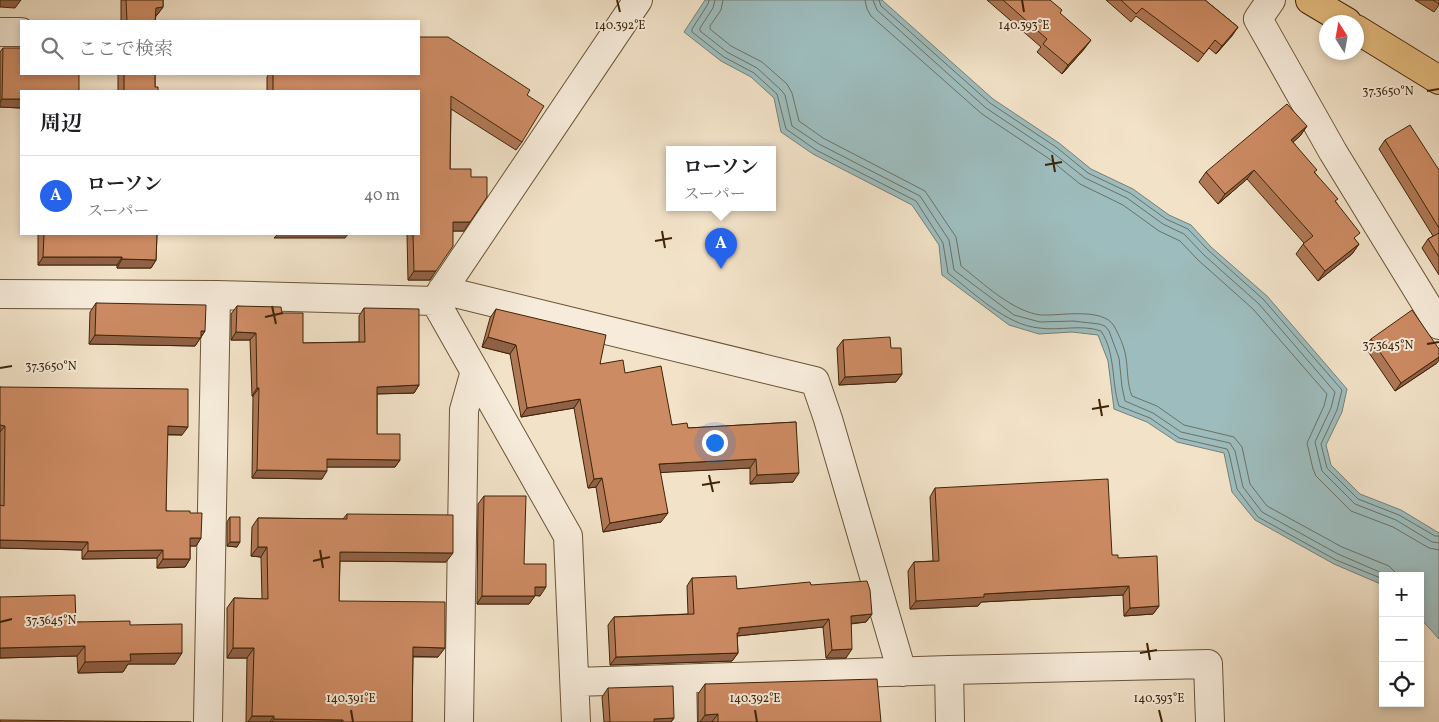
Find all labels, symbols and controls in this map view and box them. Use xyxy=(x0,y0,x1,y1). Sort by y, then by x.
north arrow xyxy=(1319,15,1364,60)
text: 140.392°E xyxy=(594,18,646,34)
text: 140.393°E xyxy=(999,18,1049,34)
search box xyxy=(20,20,420,75)
icon: search xyxy=(38,34,66,62)
text: ここで検索 xyxy=(78,37,173,63)
text: 37.3650°N xyxy=(1362,84,1414,100)
text: 周辺 xyxy=(40,110,82,139)
popup xyxy=(666,146,776,211)
text: ローソン xyxy=(683,155,759,181)
text: ローソン xyxy=(87,172,162,198)
text: スーパー xyxy=(683,184,746,206)
text: A xyxy=(50,185,62,207)
text: 40 m xyxy=(364,185,400,207)
text: スーパー xyxy=(87,201,149,223)
pin: A xyxy=(705,228,737,269)
text: 37.3645°N xyxy=(1363,338,1414,354)
text: 37.3650°N xyxy=(25,359,77,375)
your location xyxy=(702,430,728,456)
map controls xyxy=(1379,572,1424,707)
button: + xyxy=(1379,572,1424,617)
text: 37.3645°N xyxy=(26,613,77,629)
button: − xyxy=(1379,617,1424,662)
button: locate xyxy=(1379,662,1424,707)
text: 140.391°E xyxy=(326,691,376,707)
text: 140.392°E xyxy=(729,691,781,707)
text: 140.393°E xyxy=(1134,691,1184,707)

